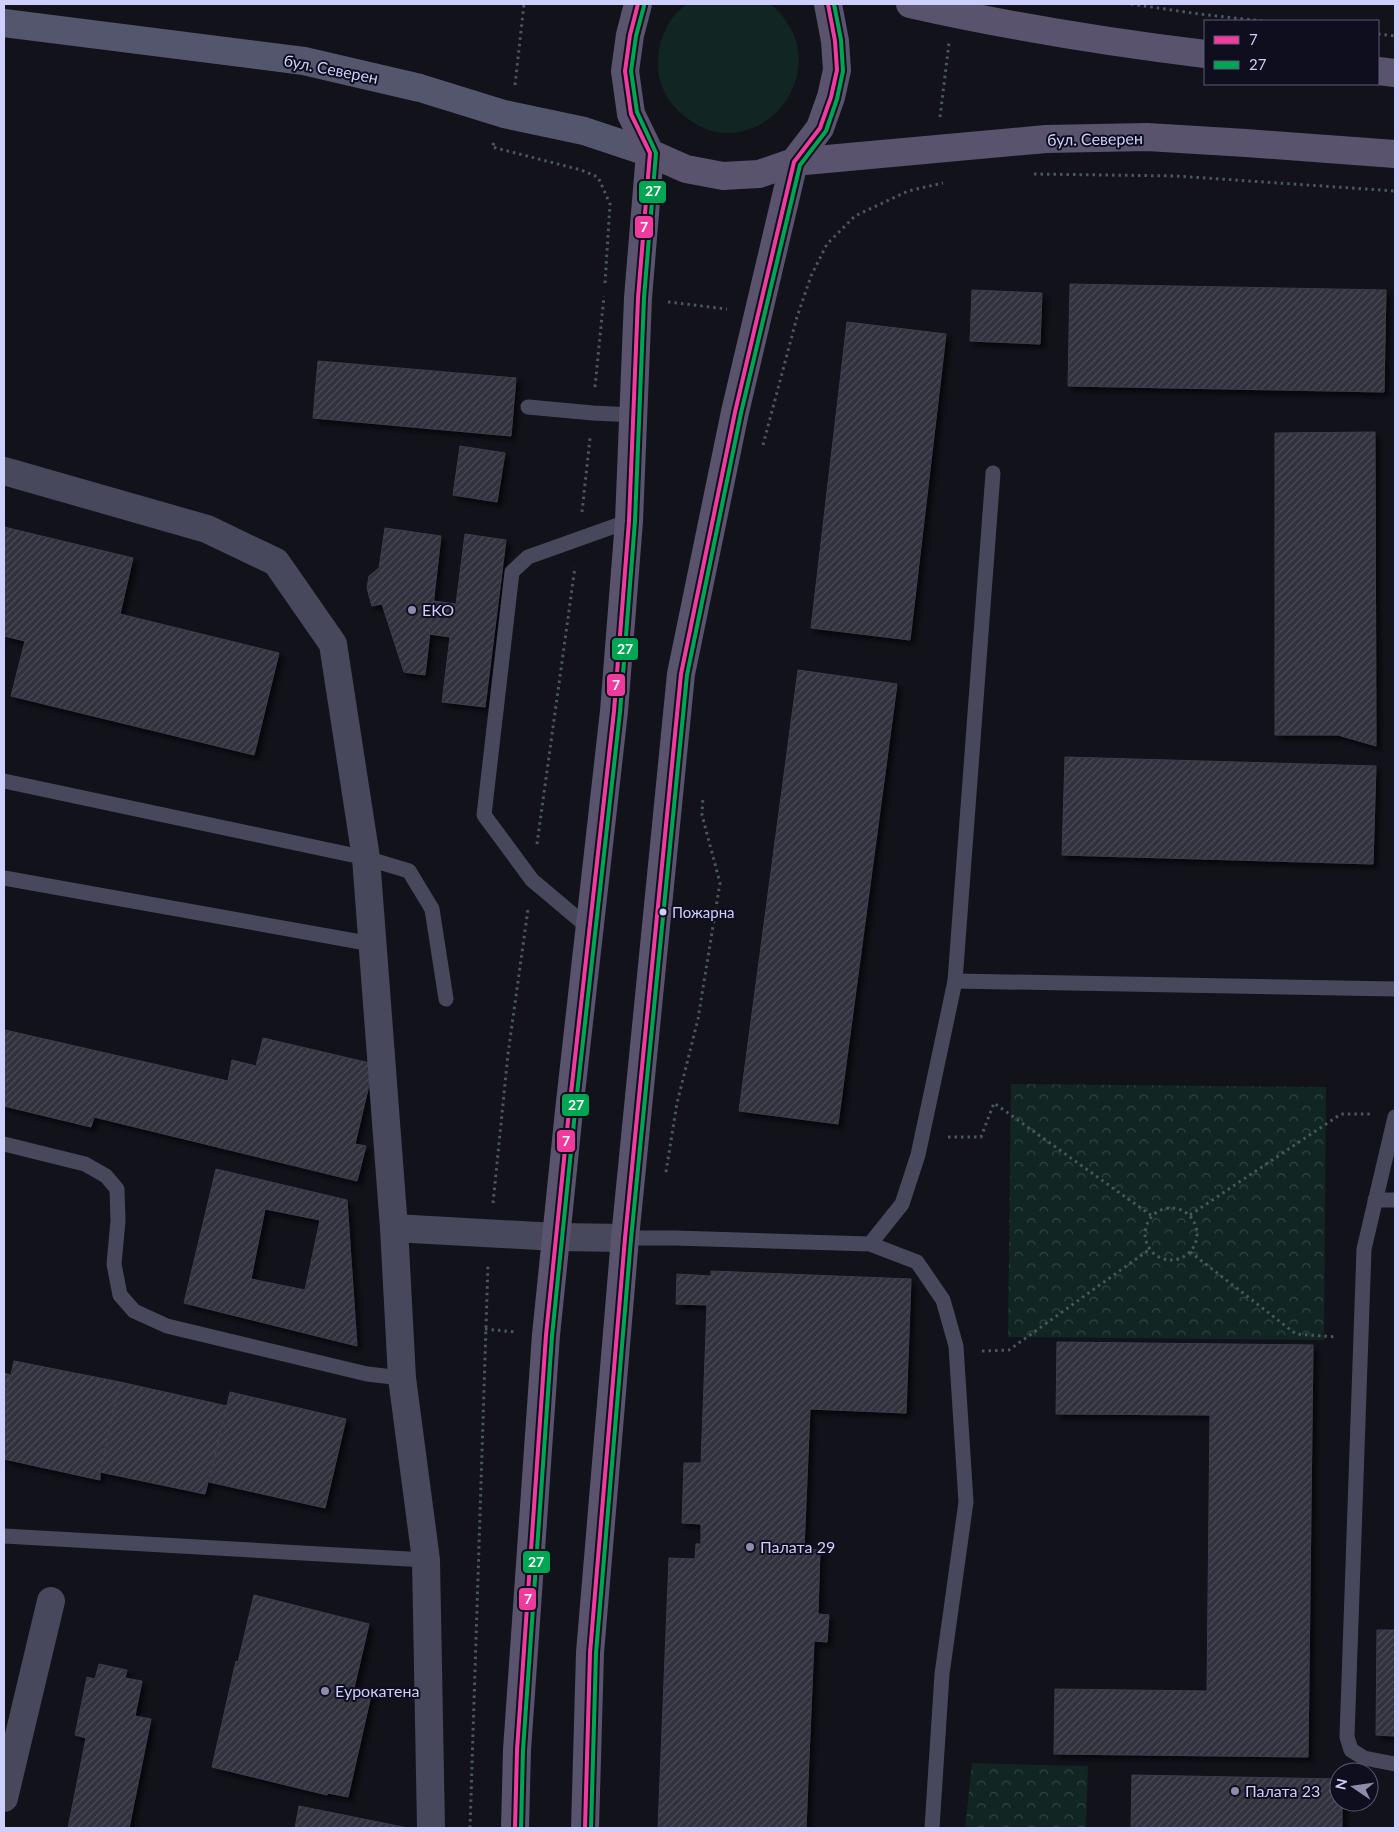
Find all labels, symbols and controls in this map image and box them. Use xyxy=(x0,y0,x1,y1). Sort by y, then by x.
legend xyxy=(1204,20,1379,85)
text: 7 xyxy=(1249,30,1258,48)
street label: бул. Северен xyxy=(282,50,380,87)
text: 27 xyxy=(1249,55,1267,73)
street label: бул. Северен xyxy=(1047,128,1143,149)
line badge: 27 xyxy=(638,180,667,204)
text: 27 xyxy=(645,182,661,199)
line badge: 7 xyxy=(634,215,654,239)
text: 7 xyxy=(640,218,648,235)
place label: EKO xyxy=(422,600,454,619)
marker: EKO xyxy=(406,604,418,616)
line badge: 27 xyxy=(611,637,639,661)
text: 27 xyxy=(617,640,633,657)
line badge: 7 xyxy=(606,673,626,697)
text: 7 xyxy=(612,676,620,693)
place label: Пожарна xyxy=(672,903,735,921)
marker: Пожарна xyxy=(658,907,668,917)
line badge: 27 xyxy=(561,1093,590,1117)
text: 27 xyxy=(568,1096,584,1113)
line badge: 7 xyxy=(556,1129,576,1153)
text: 7 xyxy=(562,1132,570,1149)
place label: Палата 29 xyxy=(760,1537,835,1556)
marker: Палата 29 xyxy=(744,1541,756,1553)
line badge: 27 xyxy=(522,1550,551,1574)
text: 27 xyxy=(528,1553,544,1570)
line badge: 7 xyxy=(518,1587,537,1611)
text: 7 xyxy=(524,1590,532,1607)
place label: Еурокатена xyxy=(335,1681,419,1700)
marker: Еурокатена xyxy=(319,1685,331,1697)
north arrow xyxy=(1329,1762,1379,1812)
text: N xyxy=(1331,1777,1350,1791)
place label: Палата 23 xyxy=(1245,1781,1320,1800)
marker: Палата 23 xyxy=(1229,1785,1241,1797)

